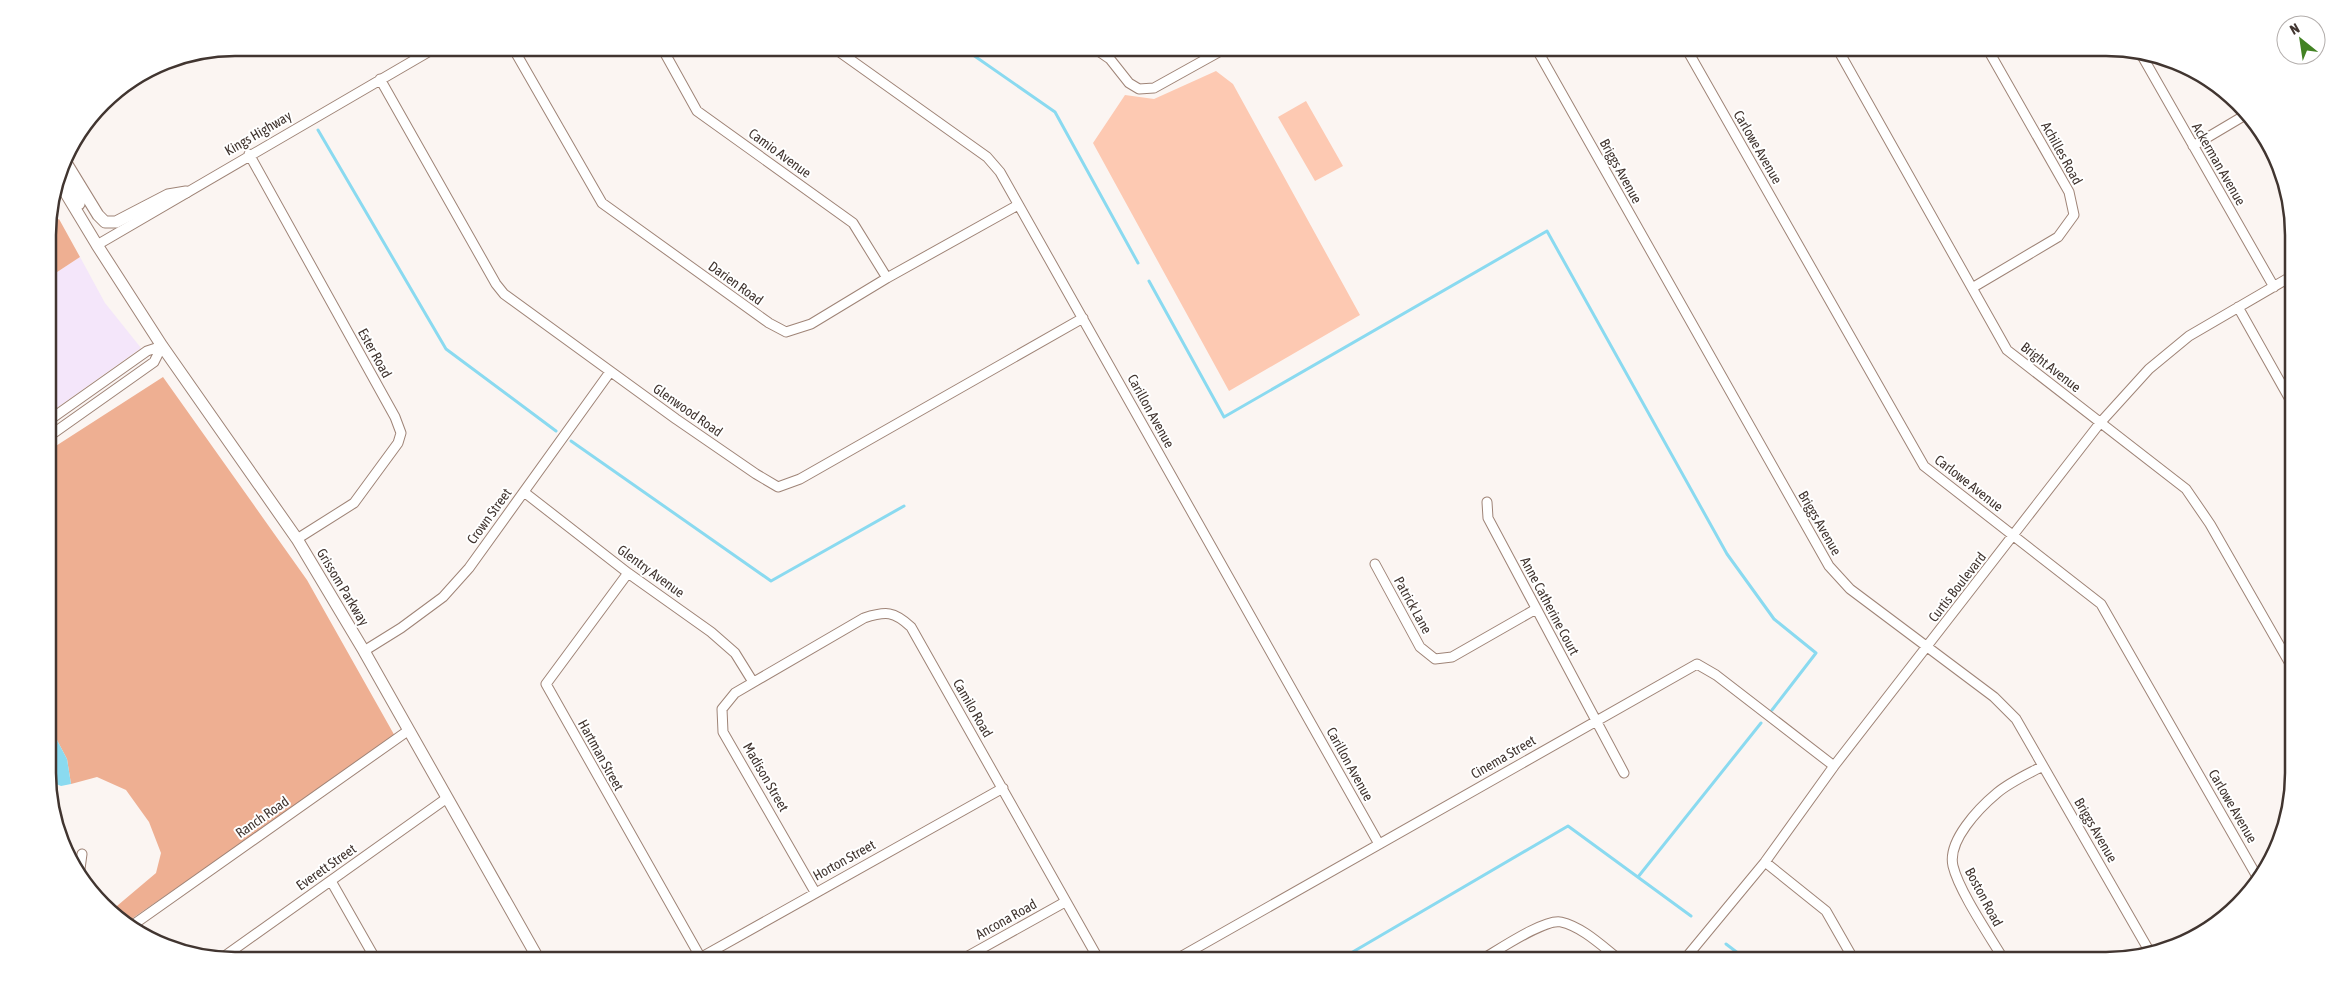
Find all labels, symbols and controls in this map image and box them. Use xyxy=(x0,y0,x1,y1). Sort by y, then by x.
north arrow xyxy=(2276,15,2326,65)
text: N xyxy=(2287,20,2302,38)
street label: Kings Highway xyxy=(222,107,294,159)
street label: Carlowe Avenue xyxy=(1731,107,1785,187)
street label: Achilles Road xyxy=(2038,119,2086,187)
street label: Ackerman Avenue xyxy=(2189,120,2249,208)
street label: Camio Avenue xyxy=(746,125,814,181)
street label: Briggs Avenue xyxy=(1597,136,1645,206)
street label: Darien Road xyxy=(706,258,766,308)
street label: Ester Road xyxy=(355,326,395,380)
street label: Bright Avenue xyxy=(2018,339,2084,395)
street label: Carillon Avenue xyxy=(1124,371,1178,451)
street label: Glenwood Road xyxy=(650,380,726,440)
street label: Carlowe Avenue xyxy=(1932,451,2006,515)
street label: Crown Street xyxy=(464,485,514,547)
street label: Briggs Avenue xyxy=(1795,488,1845,558)
street label: Glentry Avenue xyxy=(614,541,688,601)
street label: Grissom Parkway xyxy=(314,546,372,629)
street label: Curtis Boulevard xyxy=(1925,549,1989,625)
street label: Anne Catherine Court xyxy=(1517,554,1583,658)
street label: Patrick Lane xyxy=(1391,574,1435,636)
street label: Camilo Road xyxy=(950,676,996,740)
street label: Hartman Street xyxy=(575,717,627,793)
street label: Carillon Avenue xyxy=(1323,724,1377,804)
street label: Cinema Street xyxy=(1468,732,1538,782)
street label: Madison Street xyxy=(740,740,792,814)
street label: Carlowe Avenue xyxy=(2206,766,2260,846)
street label: Ranch Road xyxy=(232,793,292,841)
street label: Briggs Avenue xyxy=(2071,795,2121,865)
street label: Horton Street xyxy=(810,836,878,884)
street label: Everett Street xyxy=(293,841,359,893)
street label: Boston Road xyxy=(1962,865,2006,929)
street label: Ancona Road xyxy=(973,896,1039,942)

